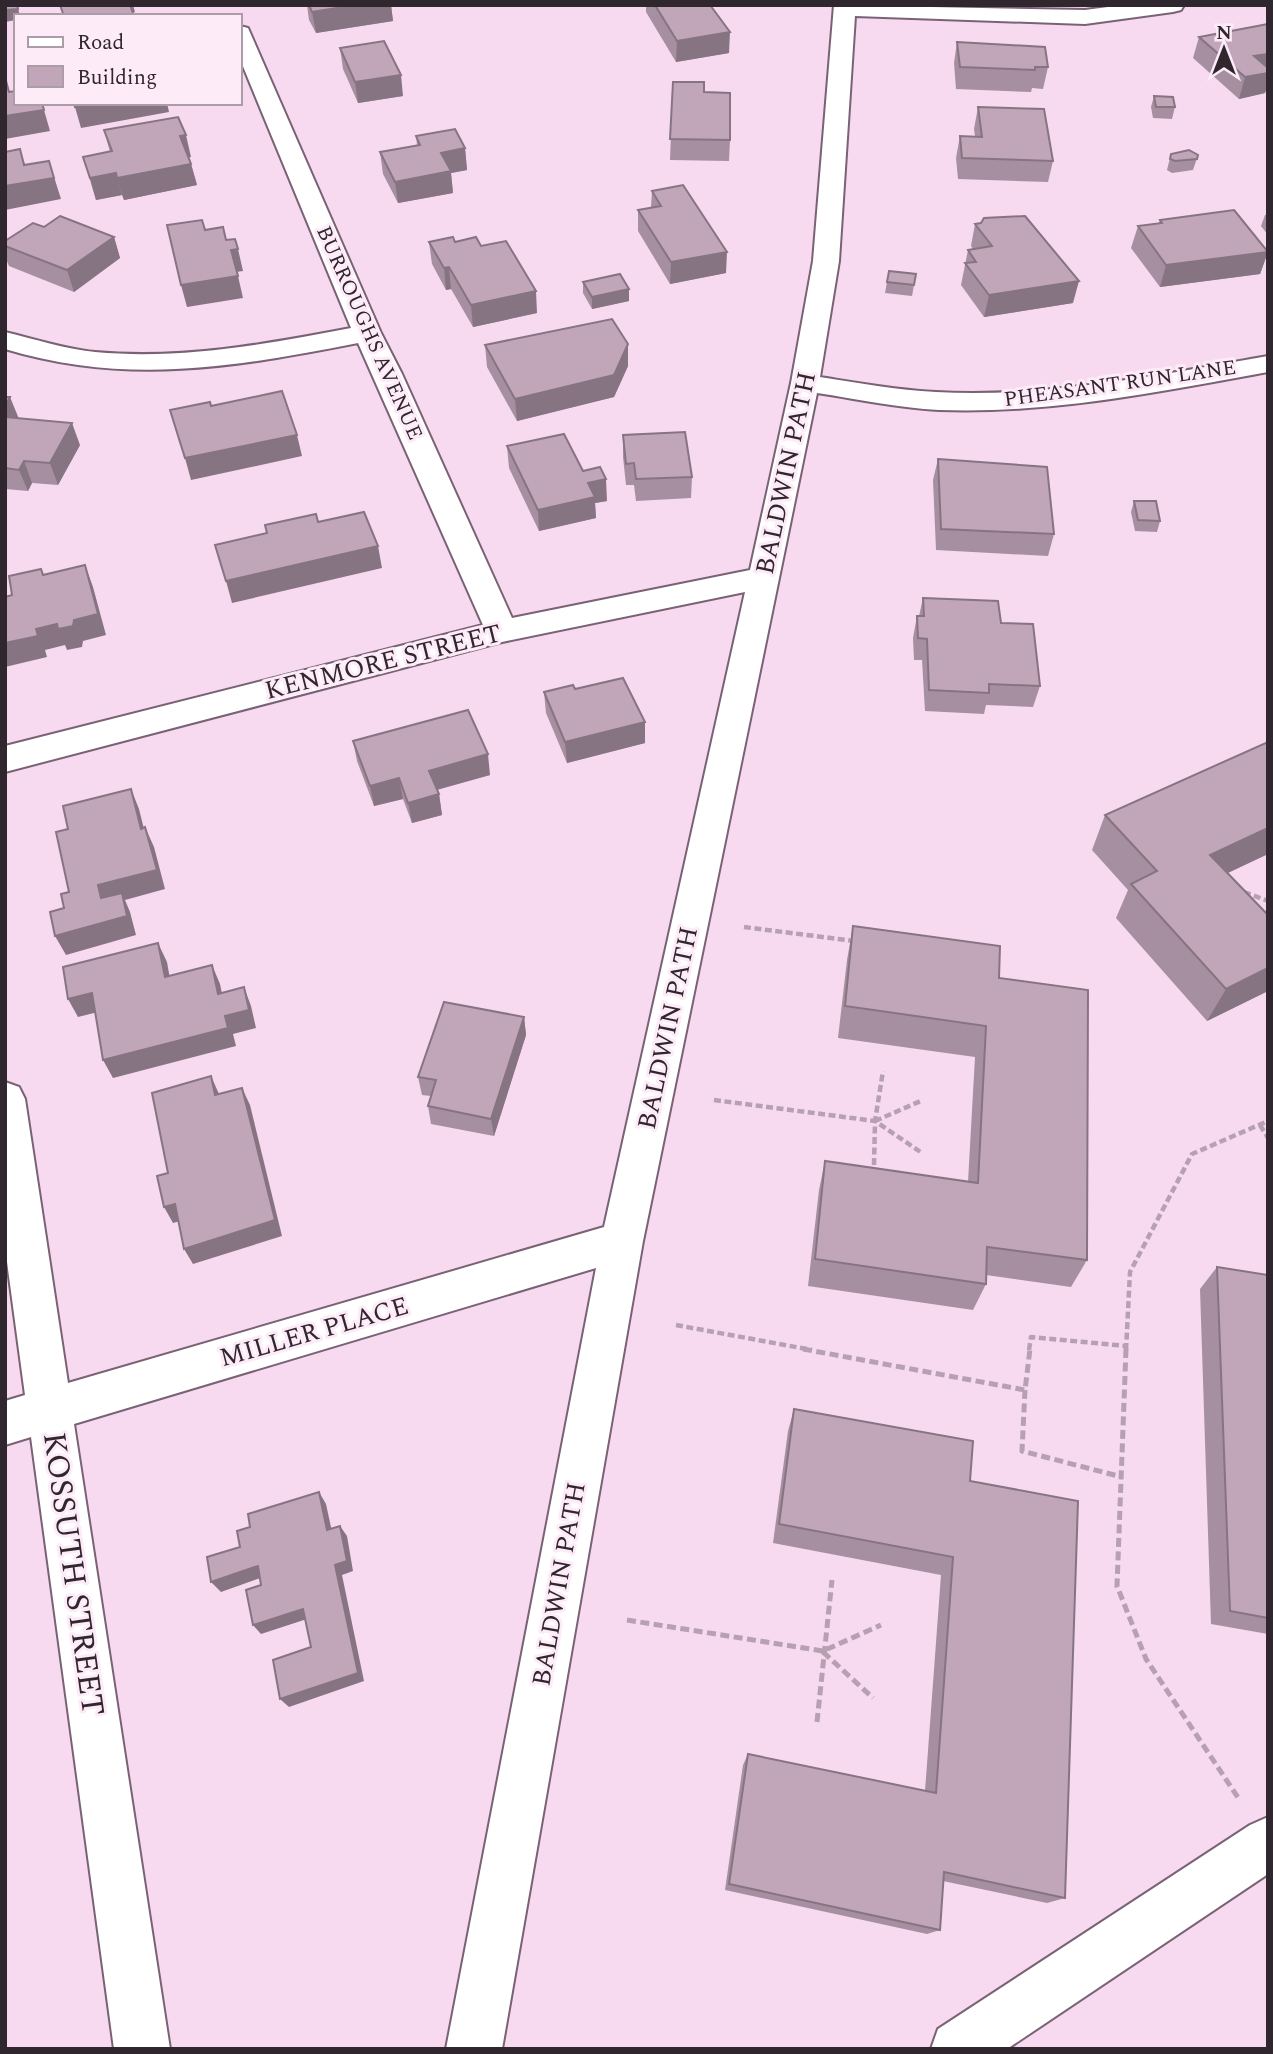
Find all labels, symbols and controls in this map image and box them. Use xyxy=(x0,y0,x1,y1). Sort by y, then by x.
legend xyxy=(14,14,242,105)
north arrow xyxy=(1189,14,1259,84)
text: N xyxy=(1216,19,1232,48)
text: Road xyxy=(77,27,124,59)
text: Building xyxy=(77,62,157,94)
street label: BURROUGHS AVENUE xyxy=(307,221,431,445)
street label: PHEASANT RUN LANE xyxy=(1002,352,1238,416)
street label: BALDWIN PATH xyxy=(745,368,827,578)
street label: KENMORE STREET xyxy=(260,613,506,711)
street label: BALDWIN PATH xyxy=(627,923,709,1133)
street label: MILLER PLACE xyxy=(215,1286,413,1378)
street label: KOSSUTH STREET xyxy=(29,1429,117,1719)
street label: BALDWIN PATH xyxy=(521,1479,597,1689)

